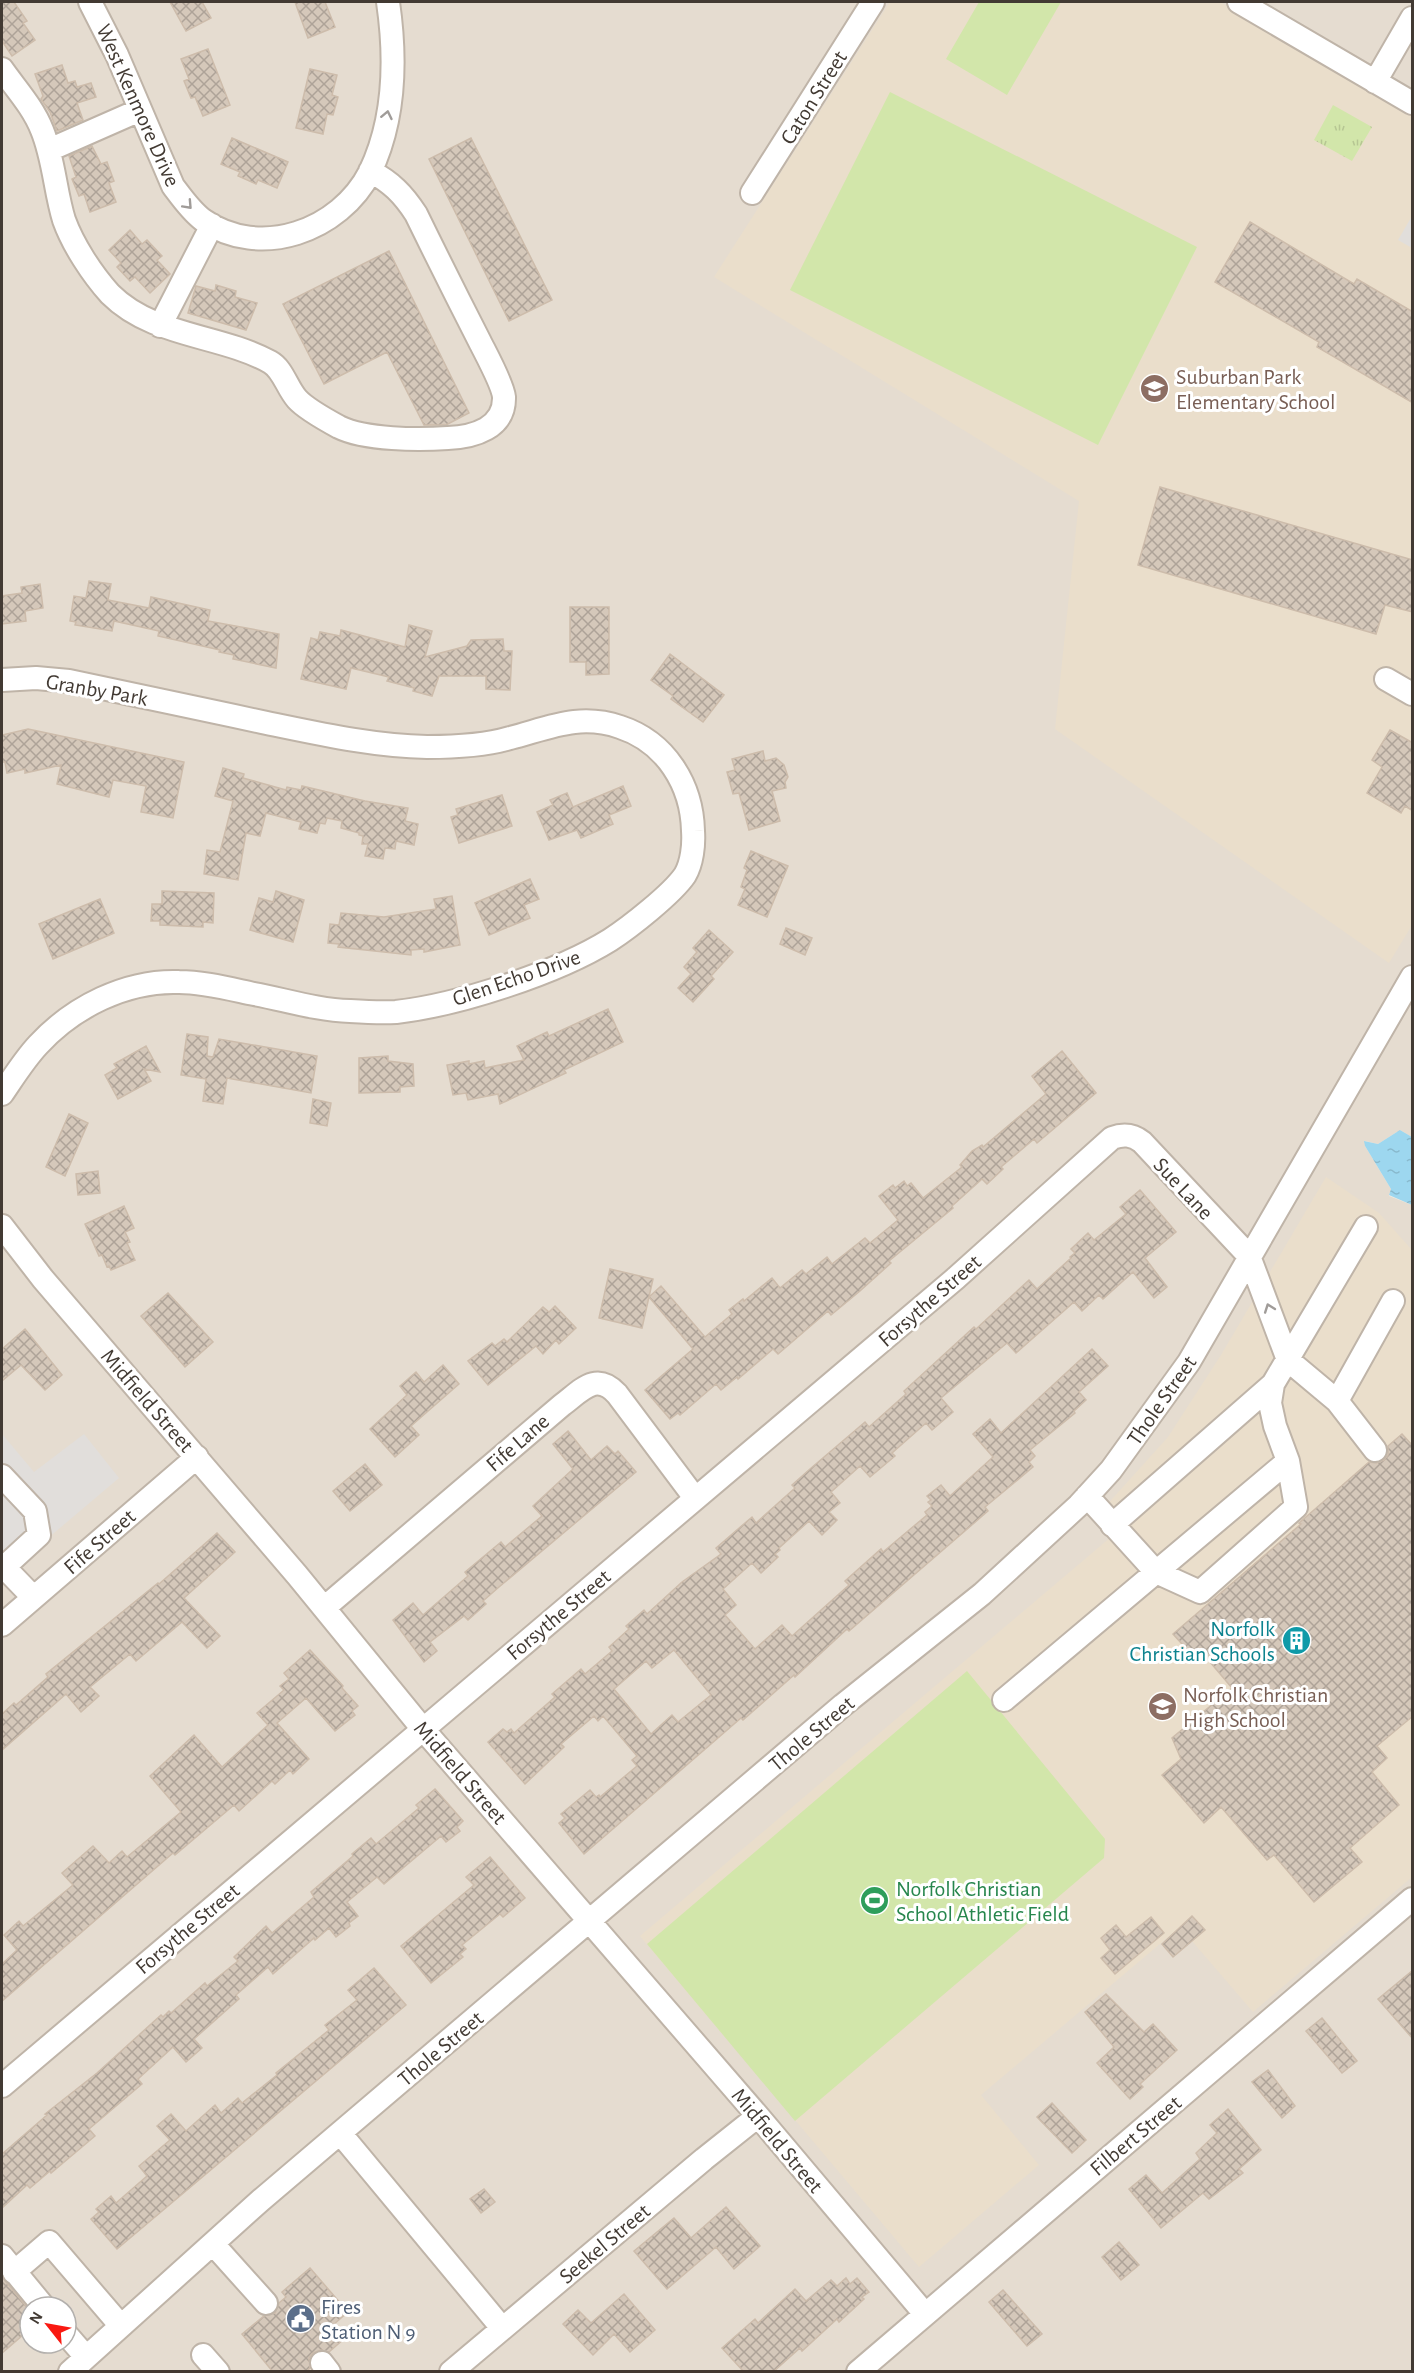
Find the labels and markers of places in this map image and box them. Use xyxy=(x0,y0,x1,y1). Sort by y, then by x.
place label: Suburban Park Elementary School xyxy=(1176,366,1336,413)
school or university icon: Suburban Park Elementary School xyxy=(1139,373,1171,405)
place label: Norfolk Christian Schools xyxy=(1129,1618,1275,1665)
building icon: Norfolk Christian Schools xyxy=(1280,1625,1312,1657)
place label: Norfolk Christian High School xyxy=(1183,1684,1328,1731)
school or university icon: Norfolk Christian High School xyxy=(1146,1691,1178,1723)
place label: Norfolk Christian School Athletic Field xyxy=(896,1878,1069,1925)
sports icon: Norfolk Christian School Athletic Field xyxy=(859,1885,891,1917)
place label: Fires Station N 9 xyxy=(321,2296,415,2343)
public building icon: Fires Station N 9 xyxy=(284,2303,316,2335)

